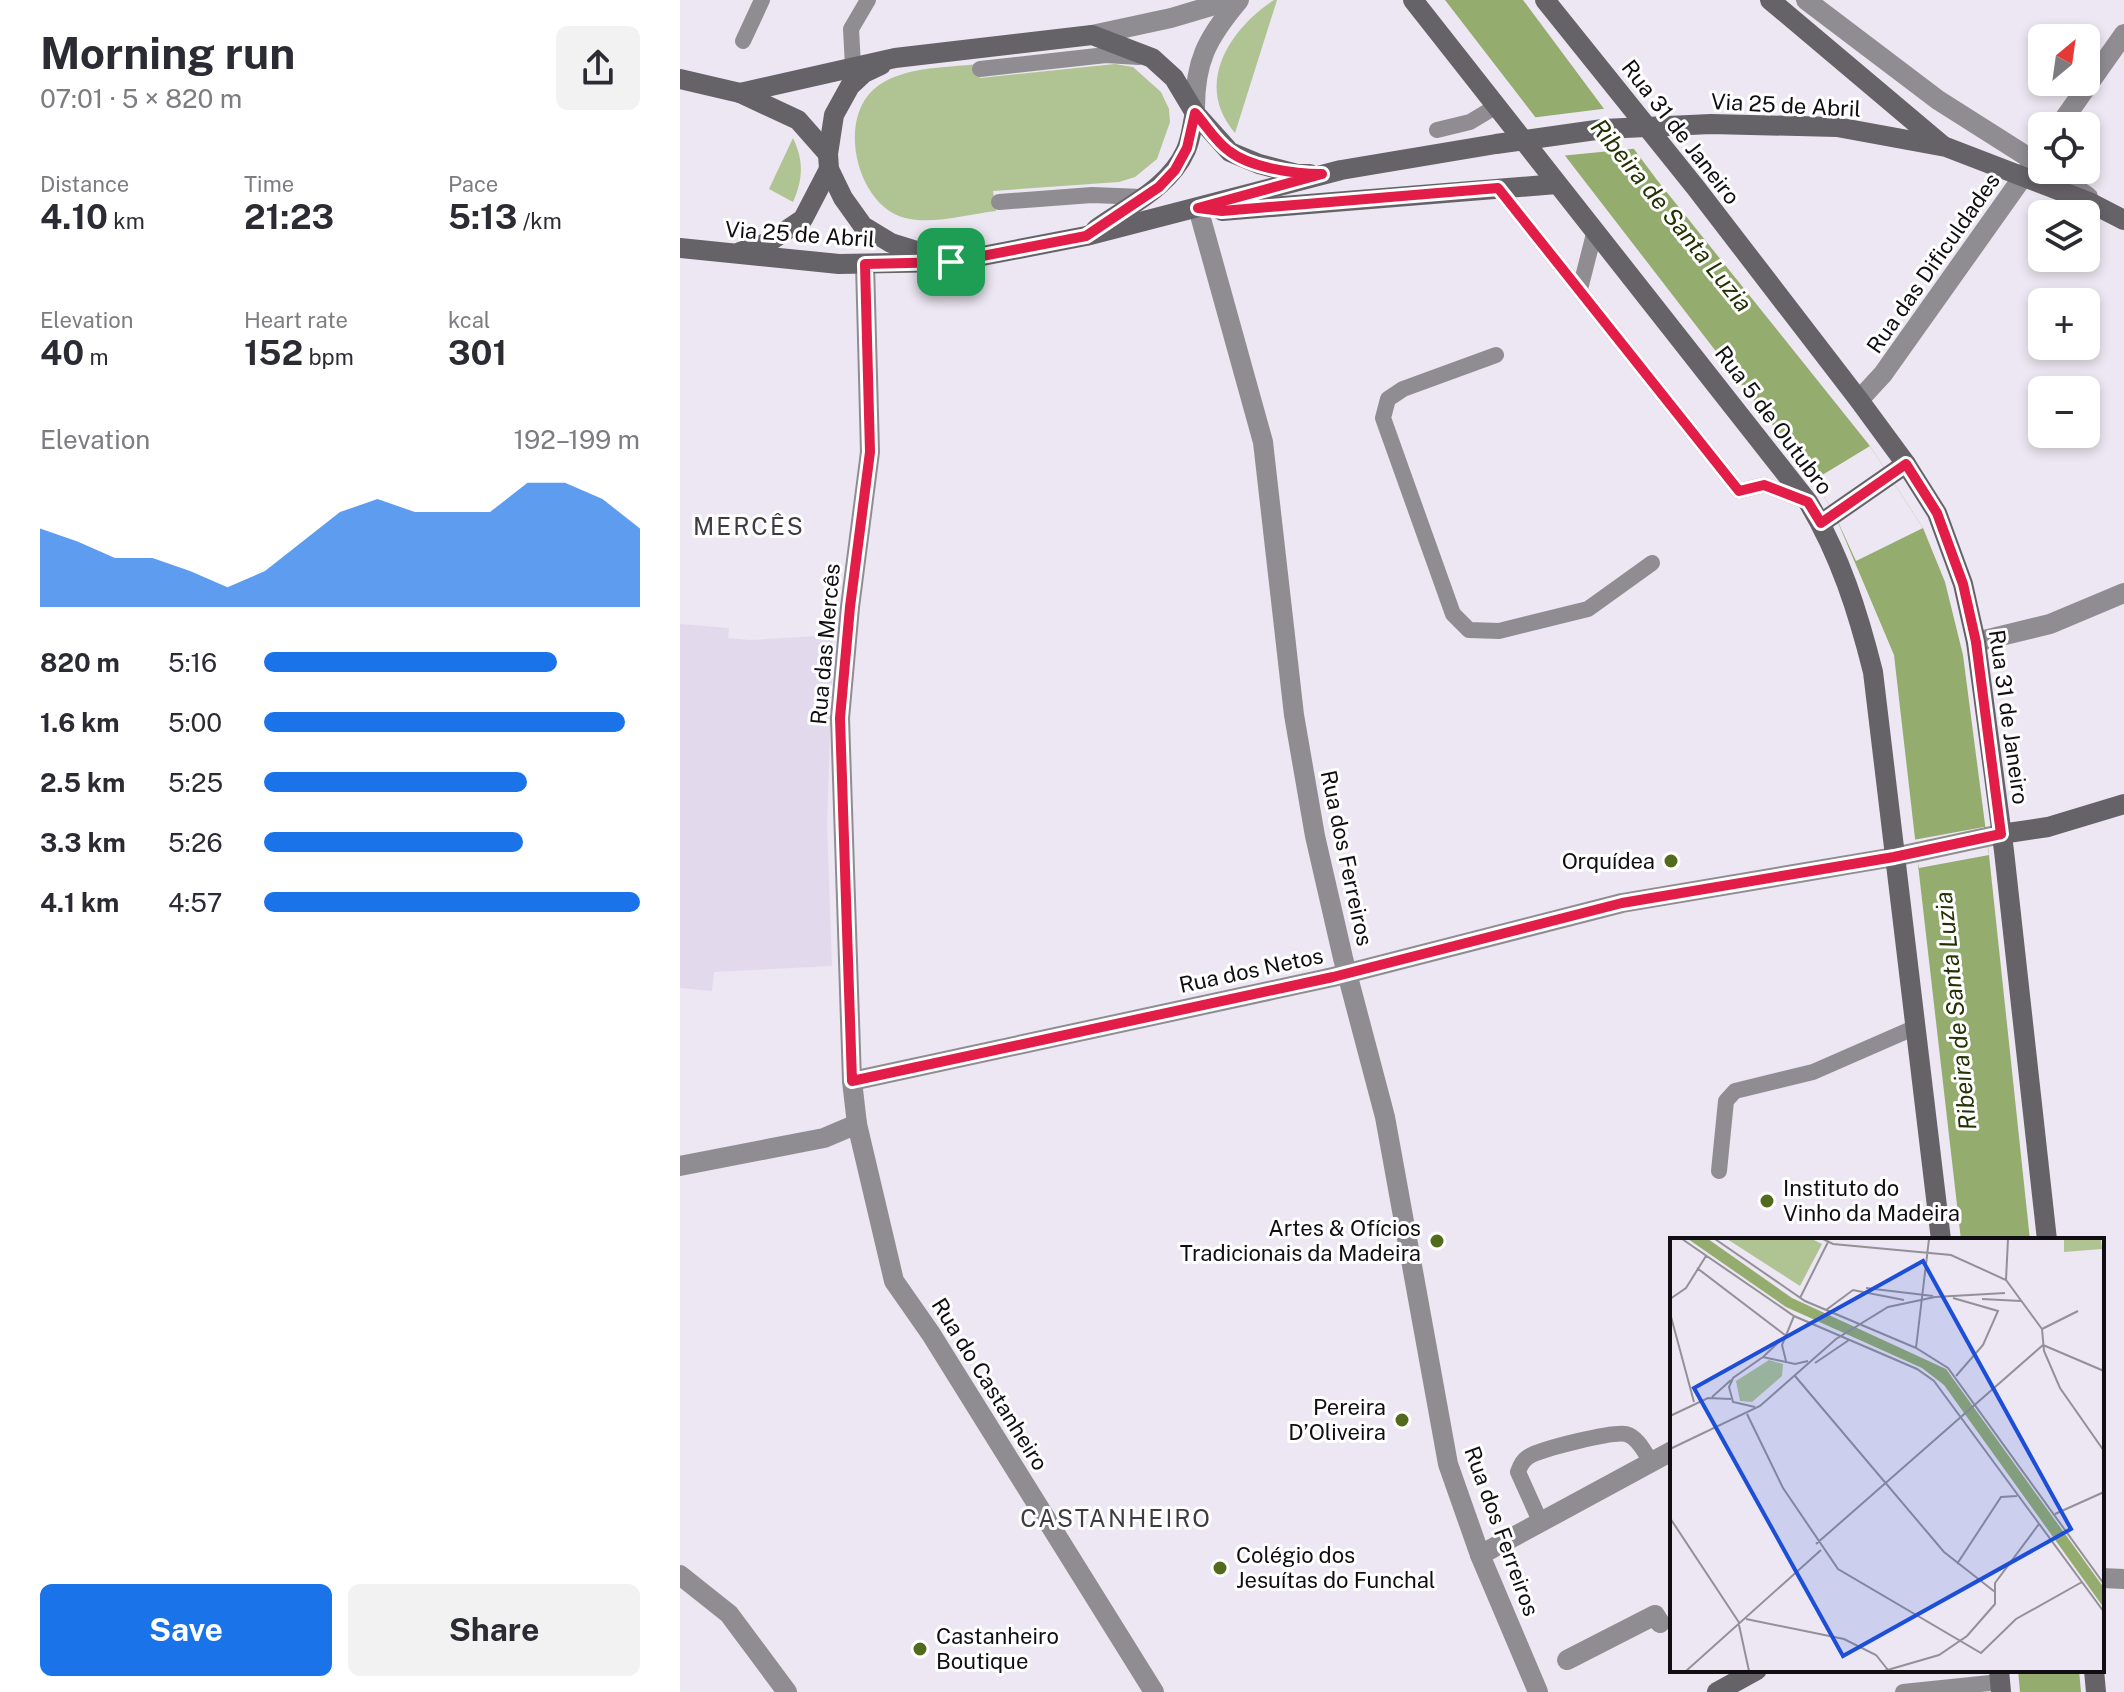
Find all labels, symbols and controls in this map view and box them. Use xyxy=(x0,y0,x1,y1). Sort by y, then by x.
north arrow xyxy=(2028,24,2100,96)
map controls xyxy=(2028,24,2100,448)
button: share xyxy=(556,26,640,110)
text: Morning run xyxy=(40,27,295,79)
street label: Rua 31 de Janeiro xyxy=(1617,55,1745,209)
text: 07:01 · 5 × 820 m xyxy=(40,83,242,114)
street label: Via 25 de Abril xyxy=(1710,88,1862,122)
button: locate xyxy=(2028,112,2100,184)
water label: Ribeira de Santa Luzia xyxy=(1586,113,1758,317)
street label: Rua das Dificuldades xyxy=(1861,168,2005,358)
text: Distance xyxy=(40,171,129,197)
text: Time xyxy=(244,171,294,197)
text: Pace xyxy=(448,171,498,197)
text: 4.10 xyxy=(40,197,108,237)
text: 21:23 xyxy=(244,197,334,237)
text: 5:13 xyxy=(448,197,517,237)
button: layers xyxy=(2028,200,2100,272)
text: km xyxy=(108,208,145,234)
text: /km xyxy=(517,208,562,234)
street label: Via 25 de Abril xyxy=(724,216,876,252)
pin xyxy=(917,228,985,296)
icon: arrive xyxy=(929,240,973,284)
button: + xyxy=(2028,288,2100,360)
text: Elevation xyxy=(40,307,133,333)
text: Heart rate xyxy=(244,307,348,333)
text: kcal xyxy=(448,307,490,333)
text: 40 xyxy=(40,333,84,373)
text: 152 xyxy=(244,333,303,373)
text: 301 xyxy=(448,333,507,373)
street label: Rua 5 de Outubro xyxy=(1710,341,1838,499)
text: m xyxy=(84,344,109,370)
text: bpm xyxy=(303,344,354,370)
button: − xyxy=(2028,376,2100,448)
text: Elevation xyxy=(40,424,150,455)
text: 192–199 m xyxy=(514,424,640,455)
district label: MERCÊS xyxy=(693,512,805,540)
street label: Rua das Mercês xyxy=(805,562,845,726)
street label: Rua 31 de Janeiro xyxy=(1984,628,2034,806)
text: 820 m xyxy=(40,647,120,678)
text: 5:16 xyxy=(168,647,217,678)
text: 1.6 km xyxy=(40,707,120,738)
text: 5:00 xyxy=(168,707,222,738)
text: 2.5 km xyxy=(40,767,125,798)
text: 5:25 xyxy=(168,767,223,798)
street label: Rua dos Ferreiros xyxy=(1316,768,1378,948)
text: 3.3 km xyxy=(40,827,126,858)
text: 5:26 xyxy=(168,827,223,858)
place label: Orquídea xyxy=(1562,848,1655,874)
marker: Orquídea xyxy=(1662,852,1680,870)
text: 4.1 km xyxy=(40,887,119,918)
text: 4:57 xyxy=(168,887,222,918)
water label: Ribeira de Santa Luzia xyxy=(1929,890,1981,1132)
street label: Rua dos Netos xyxy=(1177,942,1325,998)
place label: Instituto do Vinho da Madeira xyxy=(1783,1175,1960,1226)
marker: Instituto do Vinho da Madeira xyxy=(1758,1192,1776,1210)
place label: Artes & Ofícios Tradicionais da Madeira xyxy=(1180,1215,1421,1266)
marker: Artes & Ofícios Tradicionais da Madeira xyxy=(1428,1232,1446,1250)
inset map xyxy=(1670,1238,2104,1672)
street label: Rua do Castanheiro xyxy=(926,1293,1054,1475)
place label: Pereira D’Oliveira xyxy=(1288,1394,1386,1445)
marker: Pereira D’Oliveira xyxy=(1393,1411,1411,1429)
street label: Rua dos Ferreiros xyxy=(1459,1443,1545,1619)
district label: CASTANHEIRO xyxy=(1020,1504,1212,1532)
place label: Colégio dos Jesuítas do Funchal xyxy=(1236,1542,1435,1593)
marker: Colégio dos Jesuítas do Funchal xyxy=(1211,1559,1229,1577)
button: Save xyxy=(40,1584,332,1676)
button: Share xyxy=(348,1584,640,1676)
place label: Castanheiro Boutique xyxy=(936,1623,1059,1674)
marker: Castanheiro Boutique xyxy=(911,1640,929,1658)

